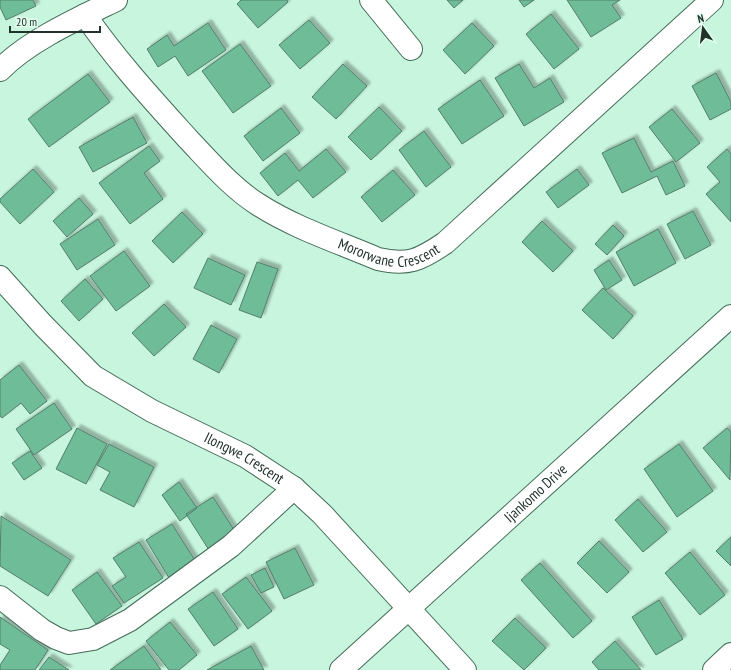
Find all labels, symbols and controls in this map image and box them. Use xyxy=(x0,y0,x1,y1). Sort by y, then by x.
scale bar xyxy=(10,8,100,34)
north arrow xyxy=(683,8,723,48)
text: N xyxy=(696,11,705,26)
text: 20 m xyxy=(16,14,37,29)
street label: Mororwane Crescent xyxy=(336,234,443,271)
street label: Ilongwe Crescent xyxy=(201,428,288,488)
street label: Ijankomo Drive xyxy=(500,460,571,526)

